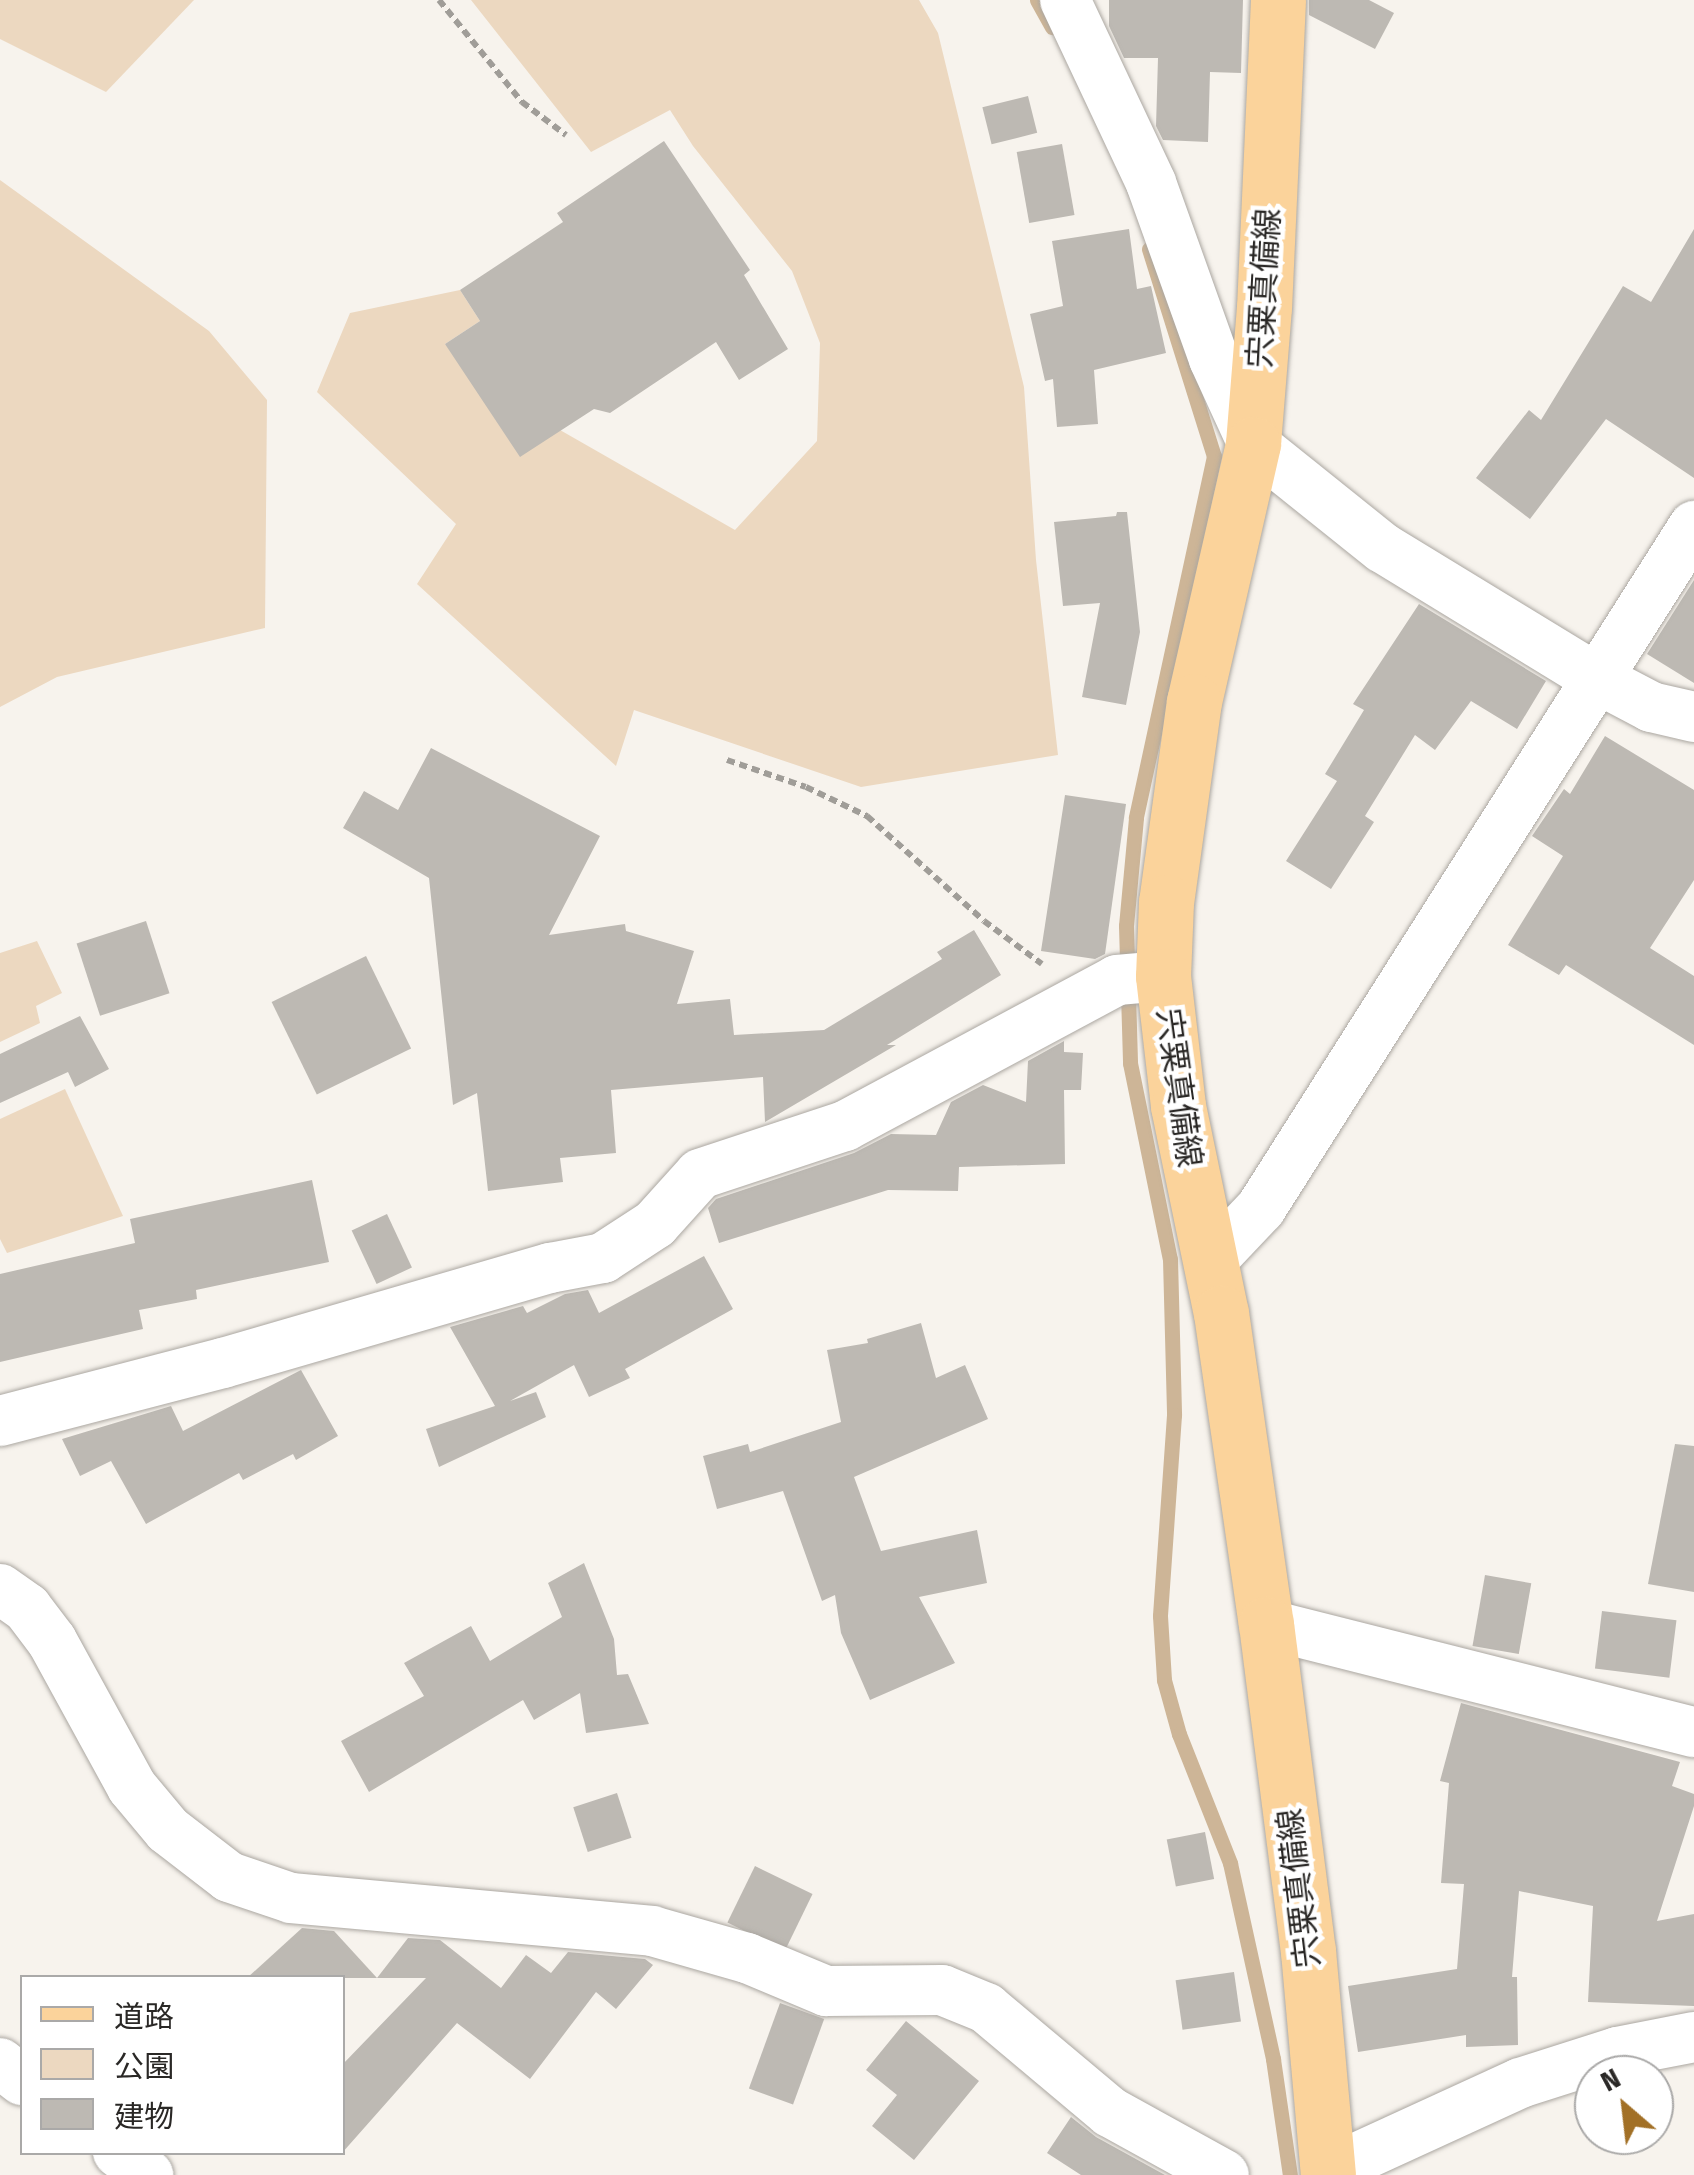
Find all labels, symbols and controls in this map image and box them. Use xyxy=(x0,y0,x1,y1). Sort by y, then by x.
street label: 宍粟真備線 xyxy=(1241,207,1287,369)
street label: 宍粟真備線 xyxy=(1149,1006,1209,1170)
street label: 宍粟真備線 xyxy=(1270,1806,1328,1970)
legend xyxy=(20,1975,345,2155)
text: 道路 xyxy=(114,1999,174,2035)
text: 公園 xyxy=(114,2049,174,2085)
north arrow xyxy=(1574,2055,1674,2155)
text: N xyxy=(1595,2061,1626,2098)
text: 建物 xyxy=(114,2099,174,2135)

